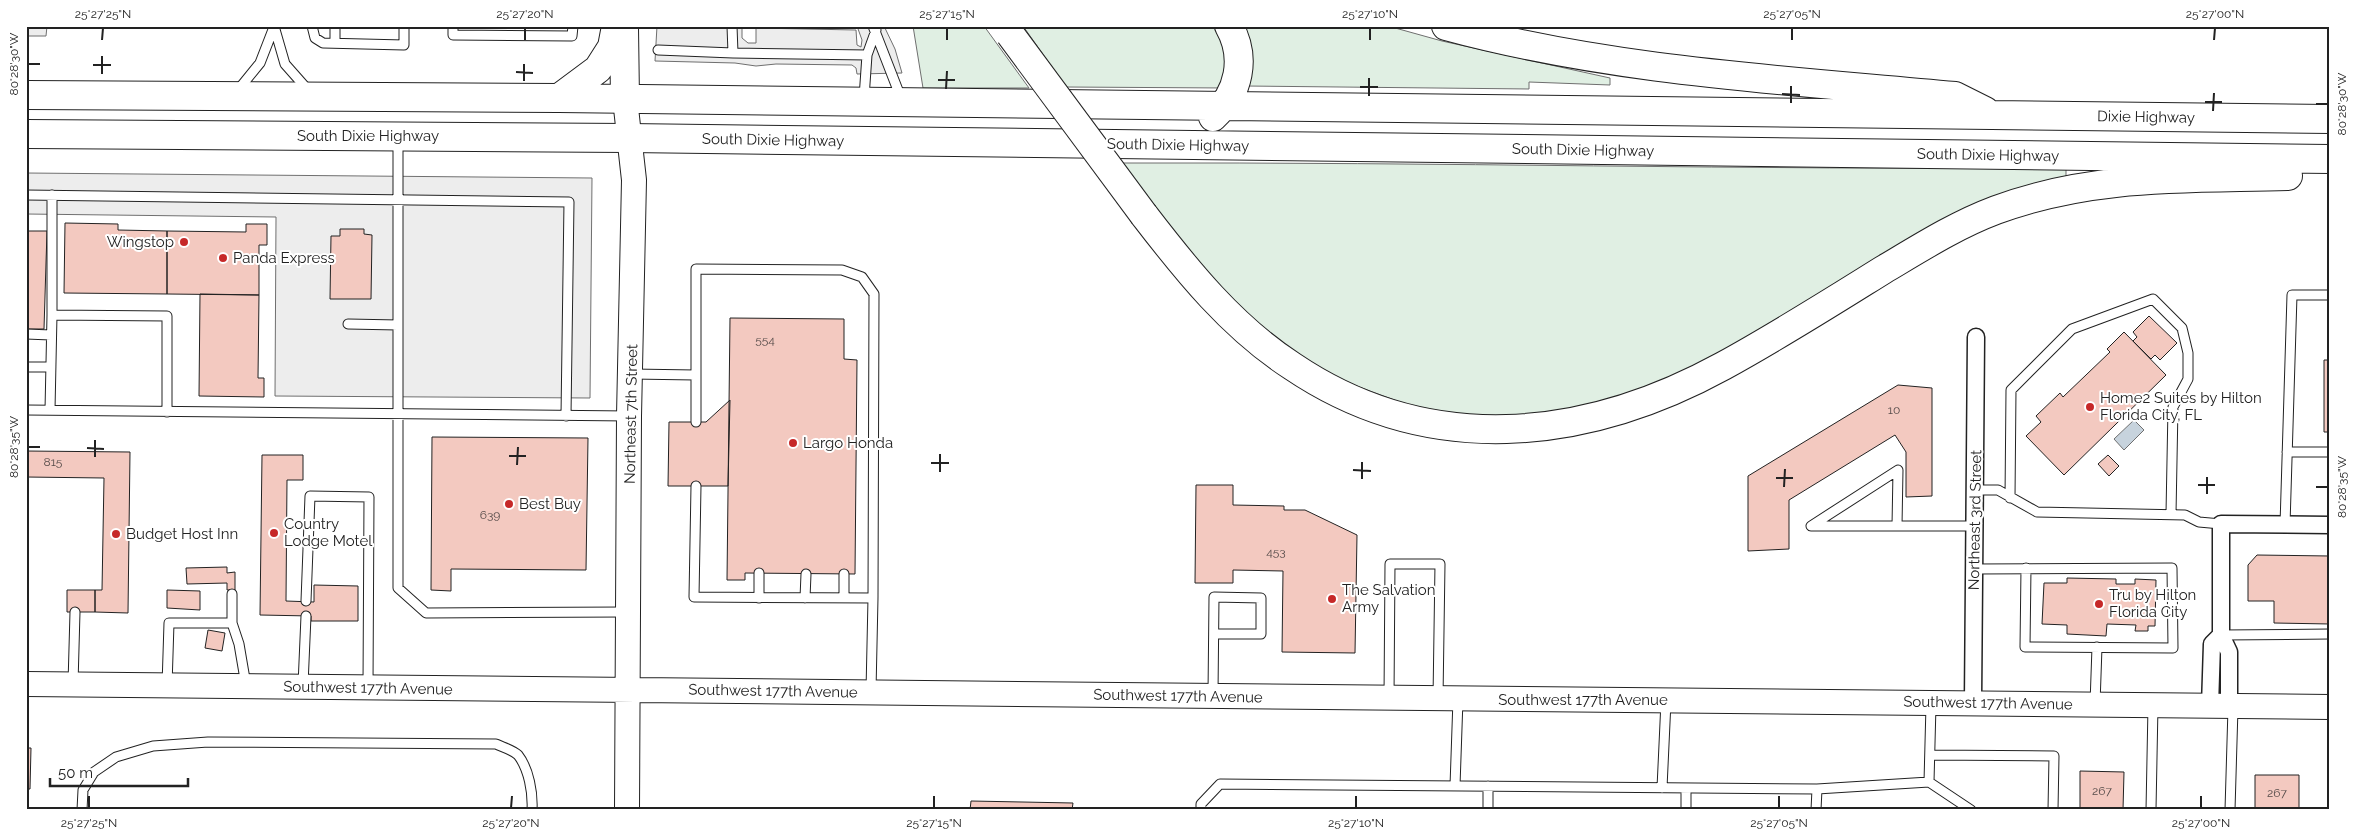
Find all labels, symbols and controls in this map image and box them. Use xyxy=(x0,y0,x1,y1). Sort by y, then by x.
text: 25°27'25"N xyxy=(75,7,131,21)
text: 25°27'20"N xyxy=(496,7,554,21)
text: 25°27'15"N xyxy=(919,7,975,21)
text: 25°27'10"N xyxy=(1342,7,1398,21)
text: 25°27'05"N xyxy=(1763,7,1821,21)
text: 25°27'00"N xyxy=(2186,7,2244,21)
text: 80°28'30"W xyxy=(7,32,21,95)
text: 80°28'30"W xyxy=(2335,72,2349,135)
street label: Dixie Highway xyxy=(2097,107,2195,127)
street label: South Dixie Highway xyxy=(297,127,439,145)
street label: South Dixie Highway xyxy=(702,130,844,150)
street label: South Dixie Highway xyxy=(1107,135,1249,155)
street label: South Dixie Highway xyxy=(1512,140,1654,160)
street label: South Dixie Highway xyxy=(1917,145,2059,165)
place label: Wingstop xyxy=(107,233,174,251)
marker: Wingstop xyxy=(178,236,190,248)
place label: Panda Express xyxy=(233,249,335,267)
marker: Panda Express xyxy=(217,252,229,264)
house number: 554 xyxy=(755,333,775,347)
street label: Northeast 7th Street xyxy=(621,344,641,484)
place label: Home2 Suites by Hilton Florida City, FL xyxy=(2100,389,2262,424)
marker: Home2 Suites by Hilton Florida City, FL xyxy=(2084,401,2096,413)
house number: 10 xyxy=(1888,403,1900,417)
text: 80°28'35"W xyxy=(7,416,21,478)
place label: Largo Honda xyxy=(803,434,893,452)
marker: Largo Honda xyxy=(787,437,799,449)
street label: Northeast 3rd Street xyxy=(1965,450,1985,590)
house number: 815 xyxy=(44,455,63,469)
text: 80°28'35"W xyxy=(2335,456,2349,518)
place label: Best Buy xyxy=(519,495,581,513)
marker: Best Buy xyxy=(503,498,515,510)
house number: 639 xyxy=(480,508,500,522)
place label: Country Lodge Motel xyxy=(284,515,373,550)
place label: Budget Host Inn xyxy=(126,525,238,543)
marker: Country Lodge Motel xyxy=(268,527,280,539)
marker: Budget Host Inn xyxy=(110,528,122,540)
house number: 453 xyxy=(1266,545,1286,559)
place label: The Salvation Army xyxy=(1342,581,1436,616)
place label: Tru by Hilton Florida City xyxy=(2109,586,2196,621)
marker: The Salvation Army xyxy=(1326,593,1338,605)
marker: Tru by Hilton Florida City xyxy=(2093,598,2105,610)
street label: Southwest 177th Avenue xyxy=(283,678,453,698)
street label: Southwest 177th Avenue xyxy=(688,681,858,701)
street label: Southwest 177th Avenue xyxy=(1093,686,1263,706)
street label: Southwest 177th Avenue xyxy=(1498,691,1668,709)
street label: Southwest 177th Avenue xyxy=(1903,693,2073,713)
scale bar xyxy=(50,756,188,788)
text: 50 m xyxy=(58,764,93,782)
house number: 267 xyxy=(2092,784,2113,798)
house number: 267 xyxy=(2267,786,2288,800)
text: 25°27'25"N xyxy=(61,816,117,830)
text: 25°27'20"N xyxy=(482,816,540,830)
text: 25°27'15"N xyxy=(906,816,962,830)
text: 25°27'10"N xyxy=(1328,816,1384,830)
text: 25°27'05"N xyxy=(1750,816,1808,830)
text: 25°27'00"N xyxy=(2172,816,2230,830)

